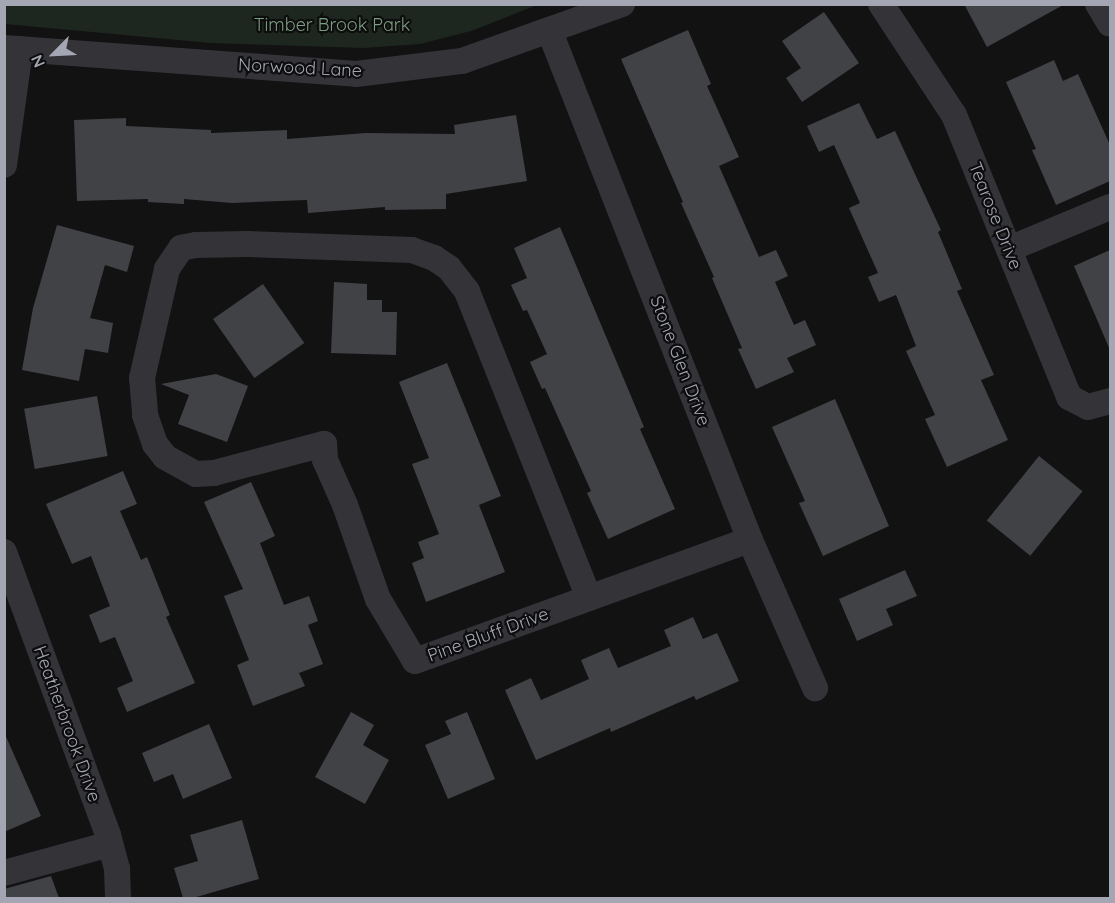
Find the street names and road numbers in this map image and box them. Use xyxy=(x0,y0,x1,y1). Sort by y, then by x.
street label: Norwood Lane xyxy=(238,54,362,82)
street label: Tearose Drive xyxy=(964,159,1026,273)
street label: Stone Glen Drive xyxy=(645,293,715,429)
street label: Pine Bluff Drive xyxy=(425,603,551,667)
street label: Heatherbrook Drive xyxy=(29,643,105,805)

